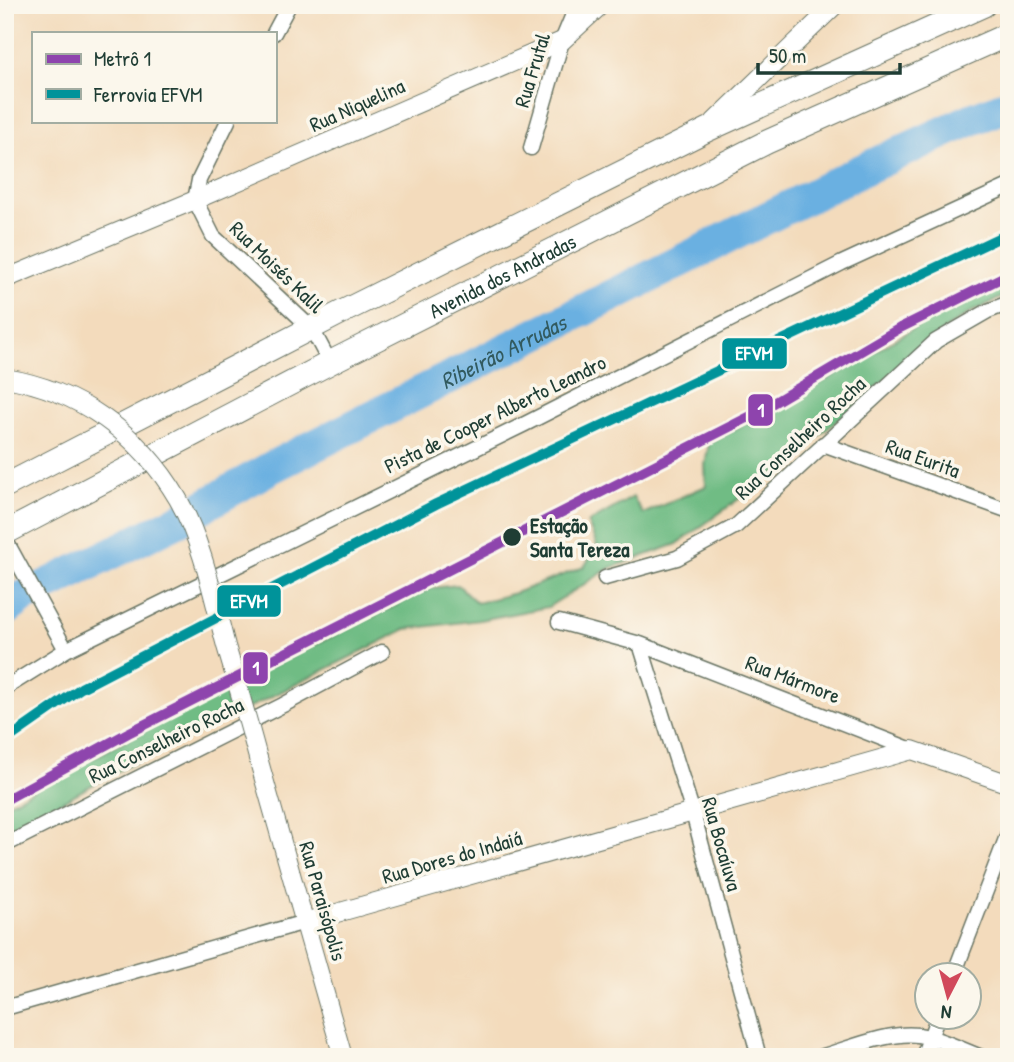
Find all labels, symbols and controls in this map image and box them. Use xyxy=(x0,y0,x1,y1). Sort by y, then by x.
street label: Rua Frutal xyxy=(507,29,557,111)
legend xyxy=(32,32,276,122)
scale bar xyxy=(758,32,900,76)
text: 50 m xyxy=(769,41,806,70)
text: Metrô 1 xyxy=(94,44,151,73)
street label: Rua Niquelina xyxy=(305,71,409,139)
text: Ferrovia EFVM xyxy=(93,80,203,109)
street label: Rua Moisés Kalil xyxy=(223,215,331,320)
street label: Avenida dos Andradas xyxy=(424,226,581,325)
water label: Ribeirão Arrudas xyxy=(435,305,573,396)
line badge: EFVM xyxy=(721,337,788,370)
text: EFVM xyxy=(735,340,773,366)
street label: Pista de Cooper Alberto Leandro xyxy=(379,348,611,480)
street label: Rua Conselheiro Rocha xyxy=(728,370,872,506)
line badge: 1 xyxy=(747,393,774,427)
text: 1 xyxy=(758,397,765,423)
street label: Rua Eurita xyxy=(882,431,964,485)
place label: Estação Santa Tereza xyxy=(530,511,630,564)
marker: Estação Santa Tereza xyxy=(501,526,523,548)
line badge: EFVM xyxy=(216,584,282,618)
text: EFVM xyxy=(230,588,268,614)
street label: Rua Mármore xyxy=(742,648,844,710)
line badge: 1 xyxy=(242,651,269,685)
text: 1 xyxy=(253,655,260,681)
street label: Rua Conselheiro Rocha xyxy=(84,690,248,790)
street label: Rua Bocaíuva xyxy=(695,794,749,894)
street label: Rua Dores do Indaiá xyxy=(379,823,525,891)
street label: Rua Paraisópolis xyxy=(292,838,354,964)
north arrow xyxy=(912,960,982,1030)
text: N xyxy=(940,999,953,1026)

